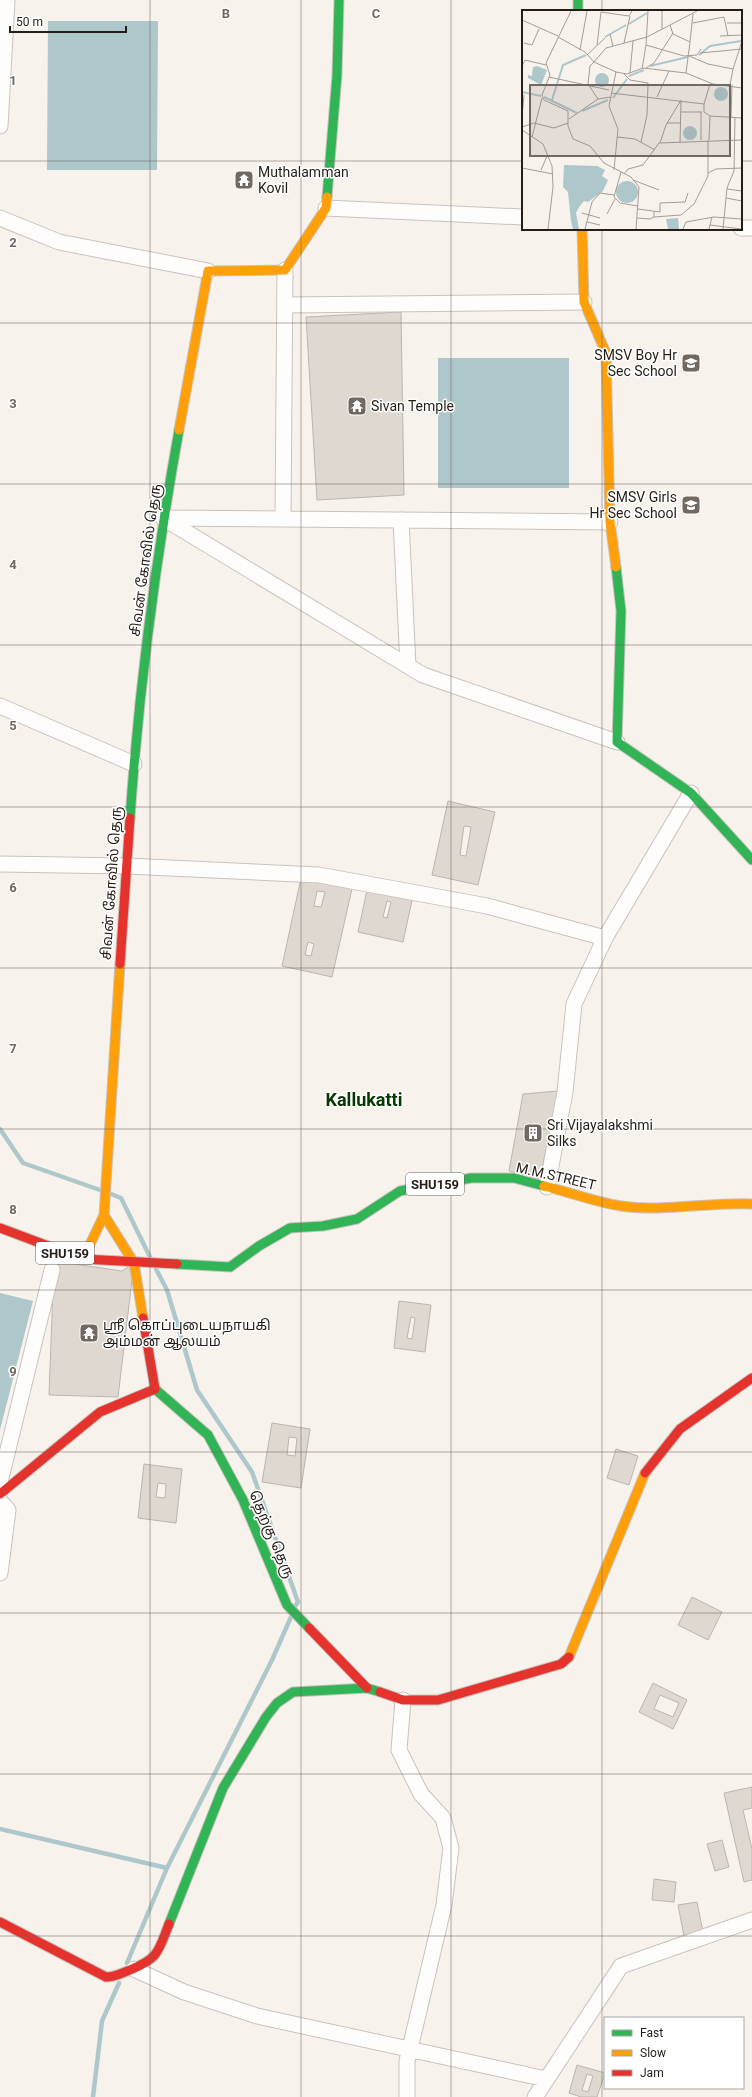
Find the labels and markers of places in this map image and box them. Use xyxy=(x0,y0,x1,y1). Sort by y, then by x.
place label: Muthalamman Kovil xyxy=(258,164,349,196)
temple icon: Muthalamman Kovil xyxy=(233,169,255,191)
place label: SMSV Boy Hr Sec School xyxy=(594,347,677,379)
school or university icon: SMSV Boy Hr Sec School xyxy=(680,352,702,374)
temple icon: Sivan Temple xyxy=(346,395,368,417)
place label: Sivan Temple xyxy=(371,398,454,414)
place label: SMSV Girls Hr Sec School xyxy=(590,489,677,521)
school or university icon: SMSV Girls Hr Sec School xyxy=(680,494,702,516)
place label: Sri Vijayalakshmi Silks xyxy=(547,1117,653,1149)
building icon: Sri Vijayalakshmi Silks xyxy=(522,1122,544,1144)
place label: ஸ்ரீ கொப்புடையநாயகி அம்மன் ஆலயம் xyxy=(103,1317,271,1351)
temple icon: ஸ்ரீ கொப்புடையநாயகி அம்மன் ஆலயம் xyxy=(78,1322,100,1344)

